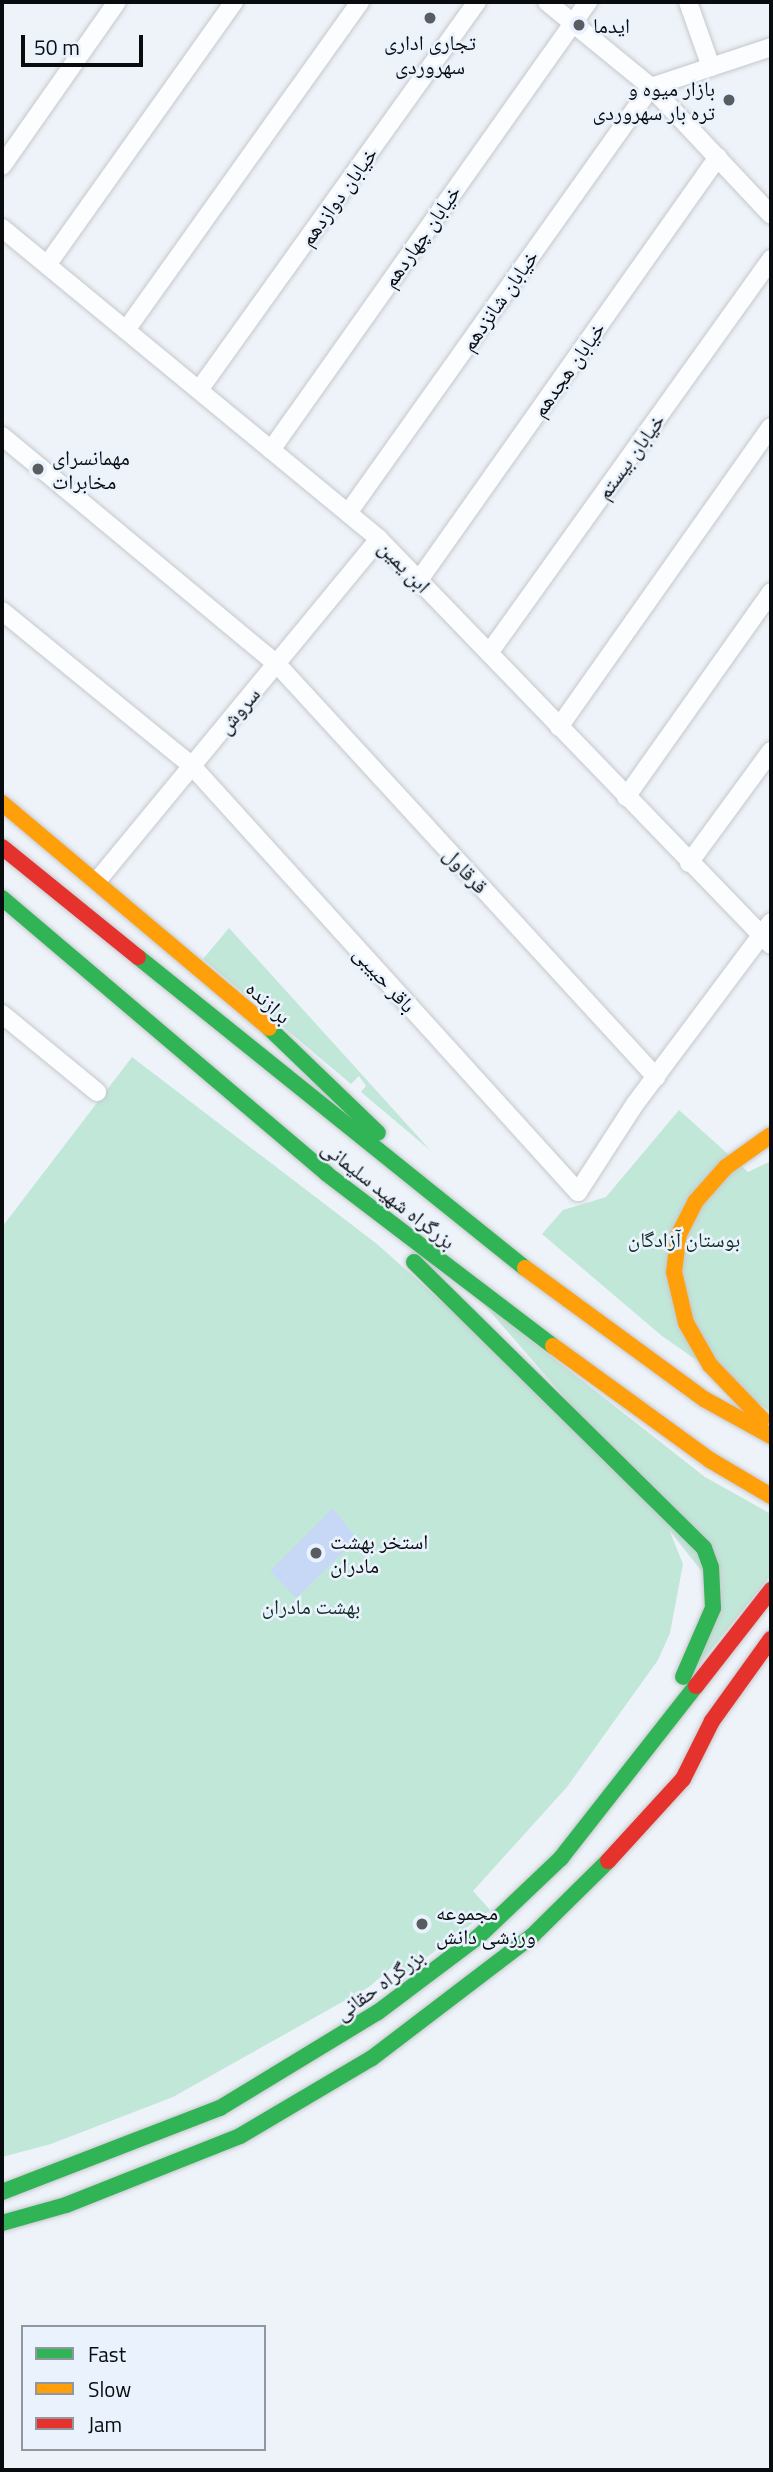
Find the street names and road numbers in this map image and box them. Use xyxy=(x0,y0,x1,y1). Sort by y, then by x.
street label: خیابان دوازدهم xyxy=(294,142,382,250)
street label: خیابان چهاردهم xyxy=(376,180,466,292)
street label: خیابان شانزدهم xyxy=(455,244,543,356)
street label: خیابان هجدهم xyxy=(526,316,610,422)
street label: خیابان بیستم xyxy=(590,408,670,504)
street label: ابن یمین xyxy=(374,534,436,598)
street label: سروش xyxy=(211,681,265,739)
street label: قرقاول xyxy=(438,842,494,898)
street label: باقر حبیبی xyxy=(349,941,421,1017)
street label: برازنده xyxy=(241,975,297,1029)
street label: بزرگراه شهید سلیمانی xyxy=(317,1134,461,1254)
street label: بزرگراه حقانی xyxy=(329,1943,429,2025)

